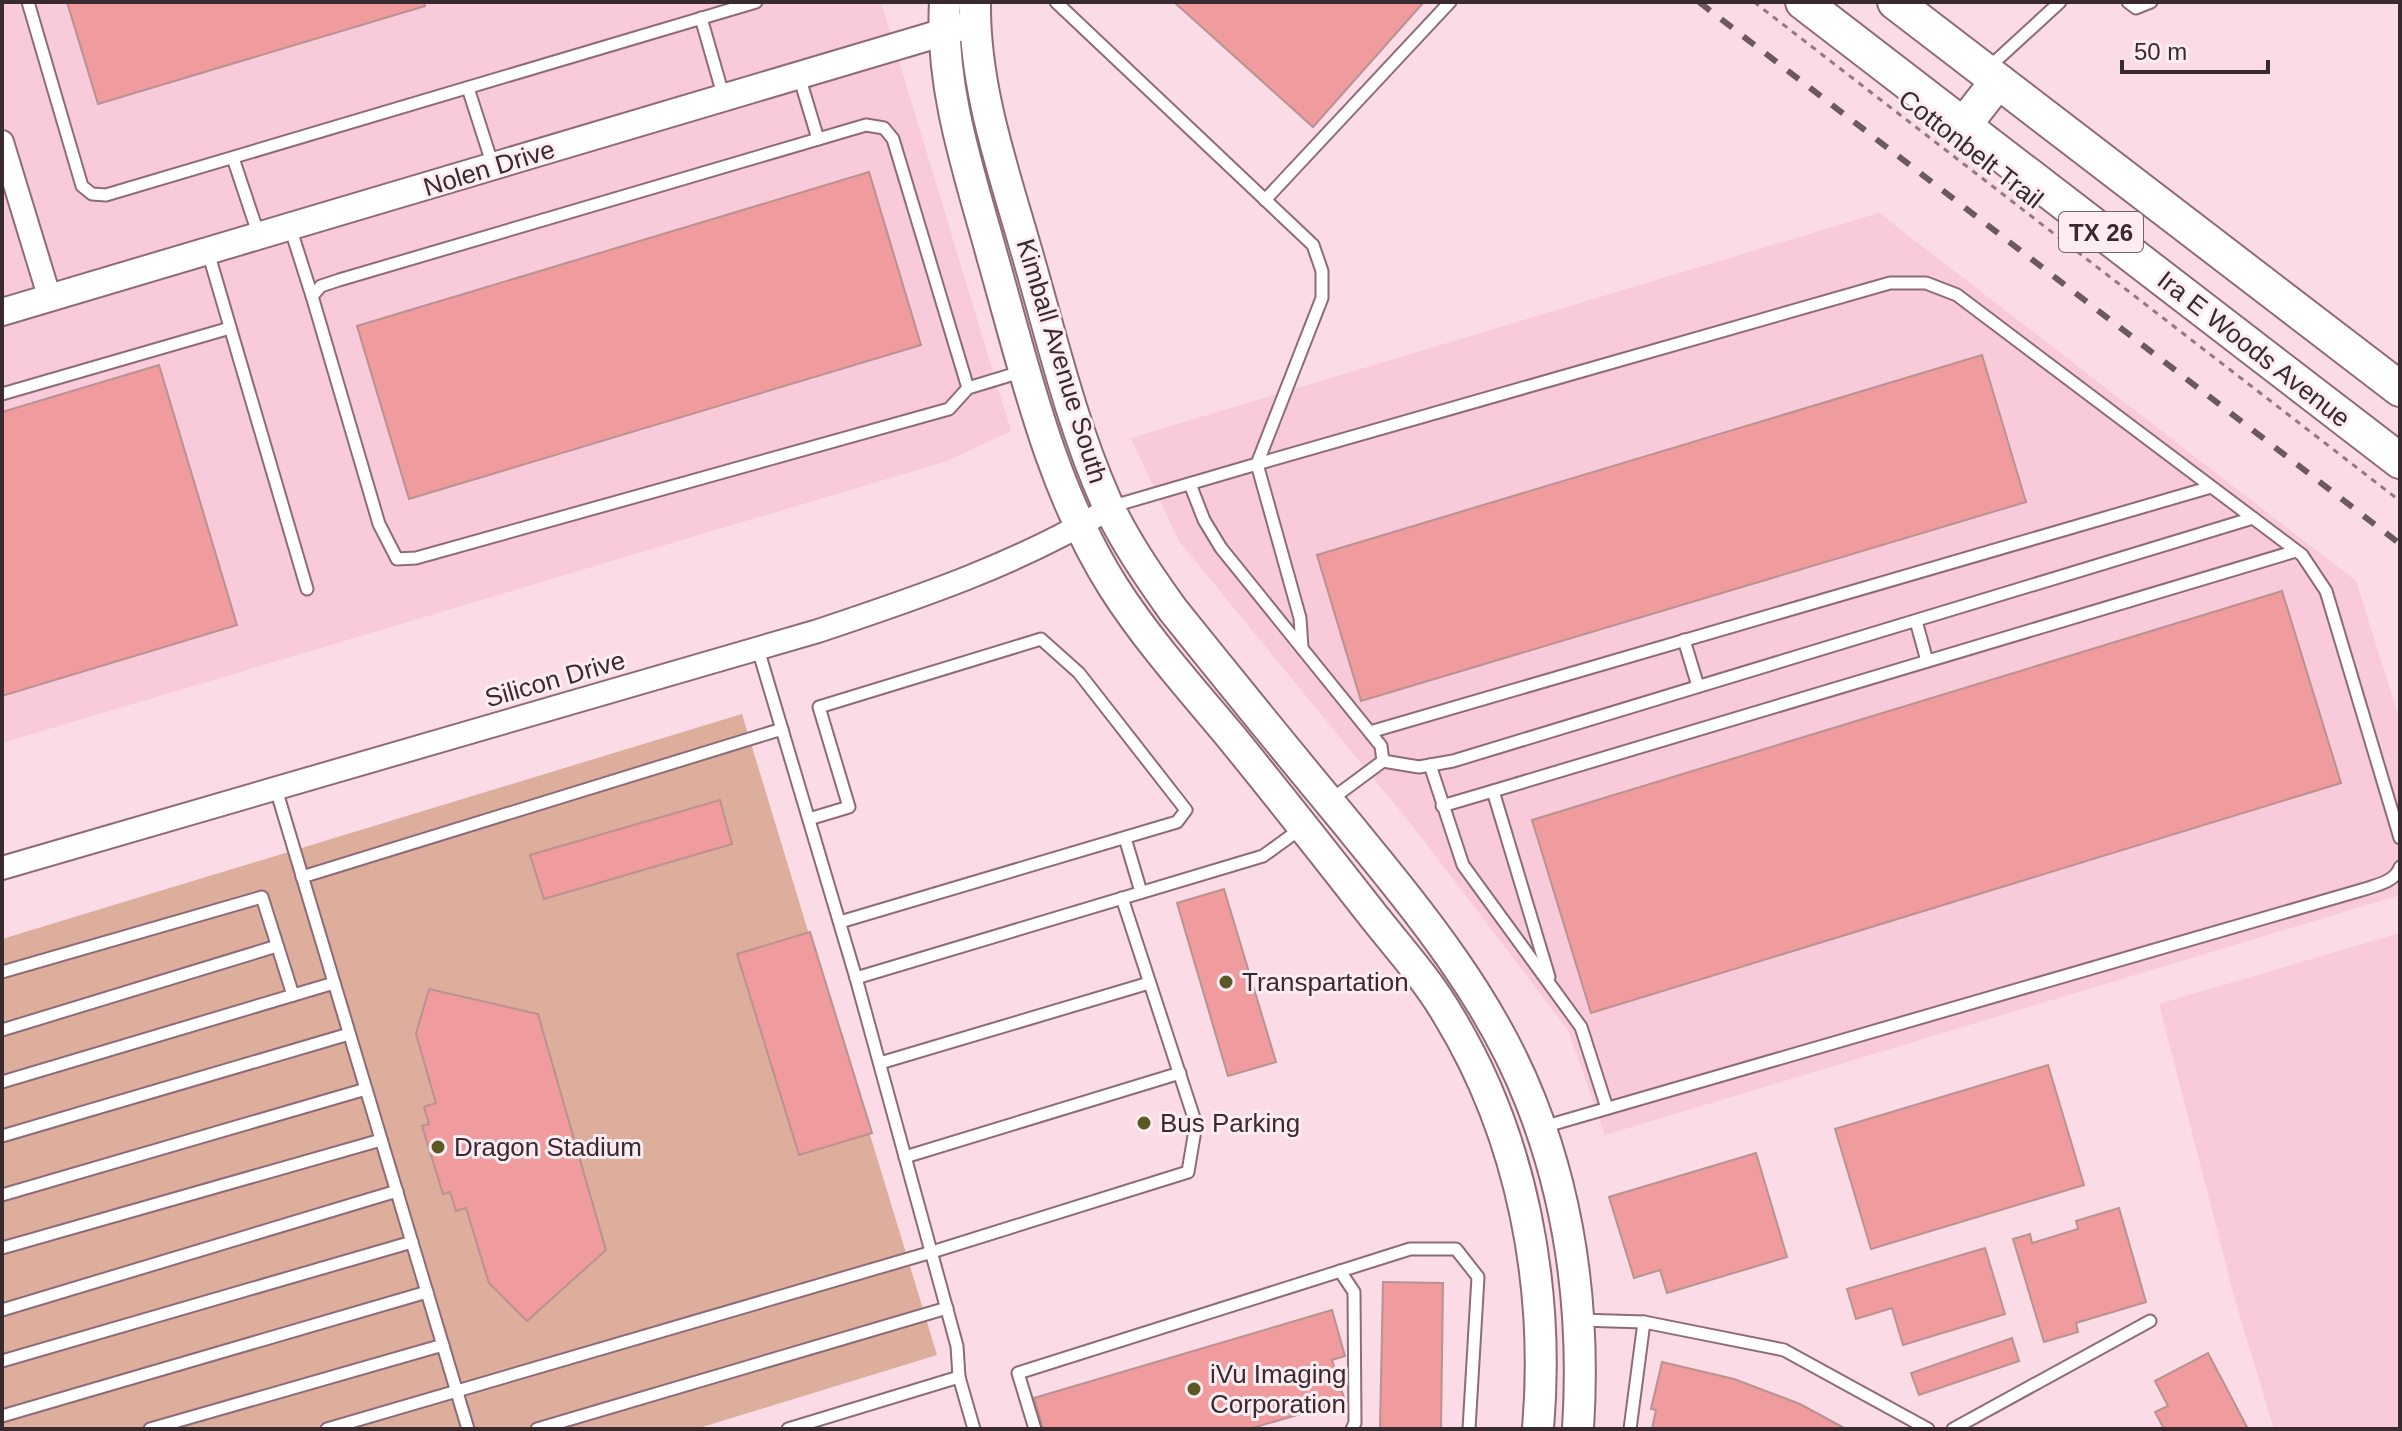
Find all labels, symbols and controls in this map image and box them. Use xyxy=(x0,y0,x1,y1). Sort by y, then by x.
scale bar xyxy=(2122,24,2268,74)
text: 50 m xyxy=(2134,38,2187,65)
street label: Cottonbelt Trail xyxy=(1893,83,2049,215)
street label: Nolen Drive xyxy=(420,134,558,202)
road number: TX 26 xyxy=(2059,212,2143,252)
street label: Kimball Avenue South xyxy=(1011,235,1113,487)
street label: Ira E Woods Avenue xyxy=(2152,265,2356,433)
street label: Silicon Drive xyxy=(481,645,629,713)
place label: Transpartation xyxy=(1242,967,1409,997)
marker: Transpartation xyxy=(1217,973,1235,991)
place label: Bus Parking xyxy=(1160,1108,1300,1138)
marker: Bus Parking xyxy=(1135,1114,1153,1132)
place label: Dragon Stadium xyxy=(454,1132,642,1162)
marker: Dragon Stadium xyxy=(429,1138,447,1156)
place label: iVu Imaging Corporation xyxy=(1210,1359,1346,1419)
marker: iVu Imaging Corporation xyxy=(1185,1380,1203,1398)

